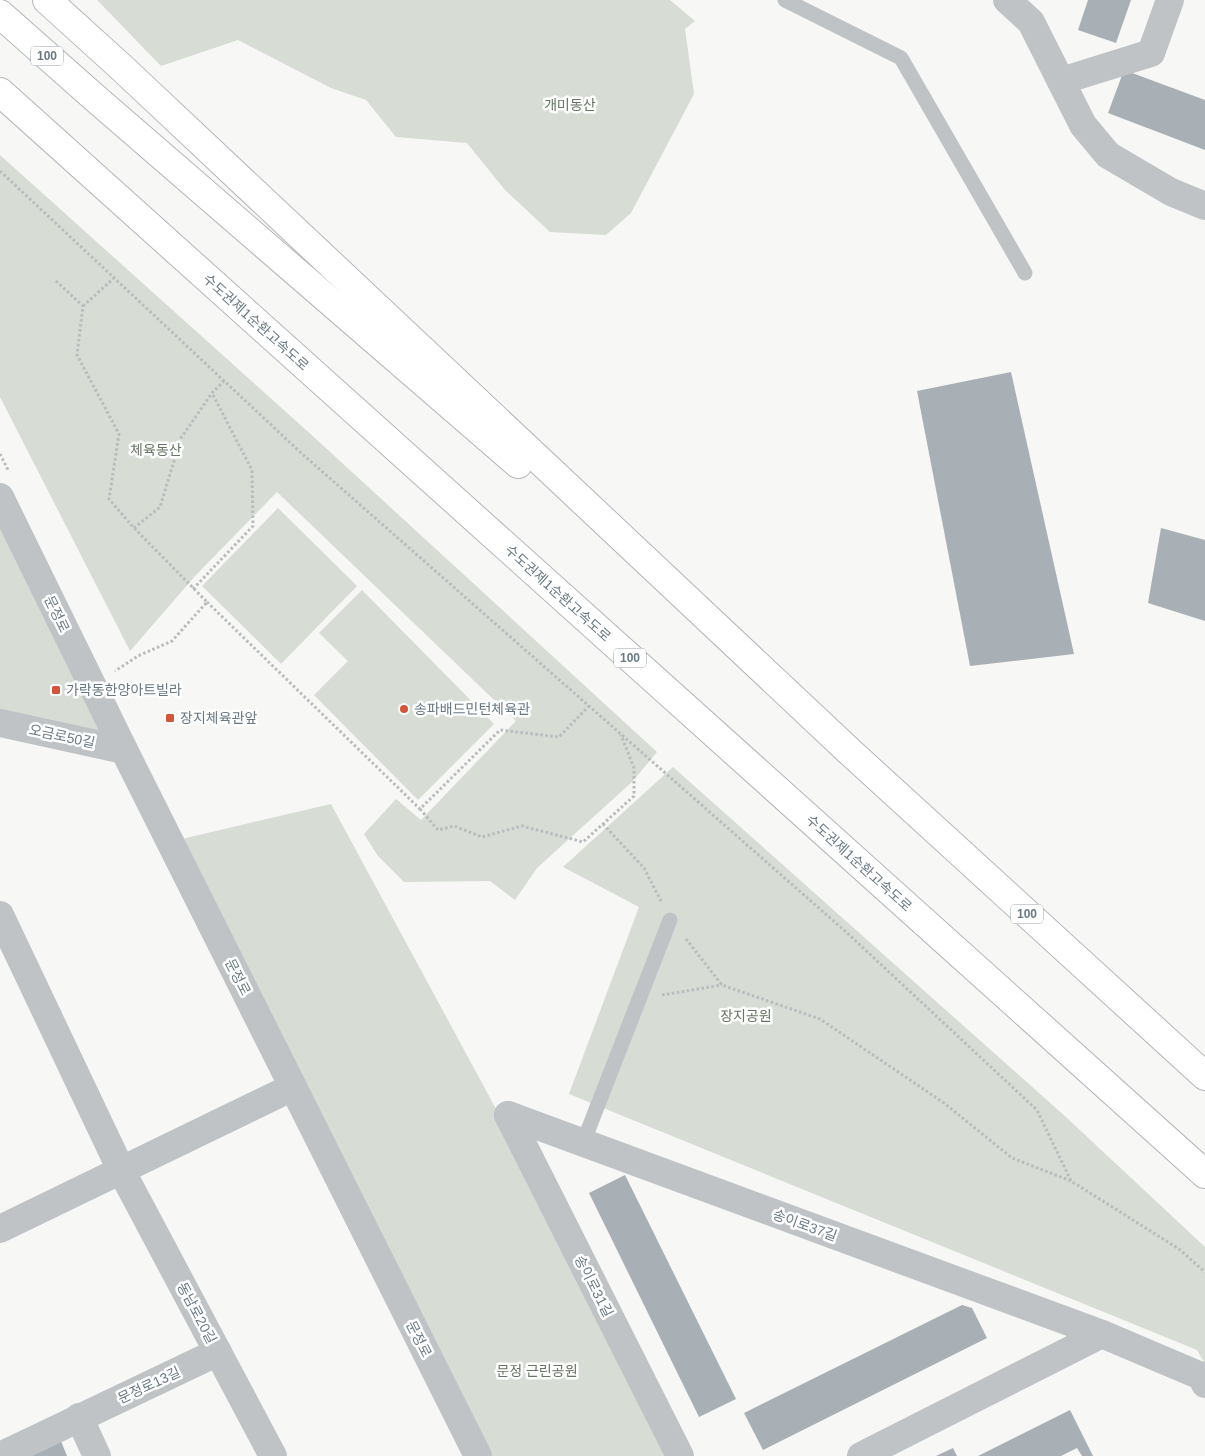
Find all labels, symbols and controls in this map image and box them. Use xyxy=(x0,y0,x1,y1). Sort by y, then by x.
road number: 100 xyxy=(31,46,63,66)
park label: 개미동산 xyxy=(544,97,596,113)
street label: 수도권제1순환고속도로 xyxy=(200,270,312,374)
park label: 체육동산 xyxy=(130,442,182,458)
street label: 수도권제1순환고속도로 xyxy=(502,541,614,645)
street label: 문정로 xyxy=(41,593,73,635)
road number: 100 xyxy=(614,648,646,668)
place label: 가락동한양아트빌라 xyxy=(66,682,182,698)
marker: 가락동한양아트빌라 xyxy=(50,684,62,696)
place label: 송파배드민턴체육관 xyxy=(414,701,530,717)
marker: 송파배드민턴체육관 xyxy=(398,703,410,715)
place label: 장지체육관앞 xyxy=(180,710,257,726)
marker: 장지체육관앞 xyxy=(164,712,176,724)
street label: 오금로50길 xyxy=(28,721,96,751)
street label: 수도권제1순환고속도로 xyxy=(803,811,915,915)
road number: 100 xyxy=(1011,904,1043,924)
street label: 문정로 xyxy=(222,956,254,998)
park label: 장지공원 xyxy=(720,1008,772,1024)
street label: 송이로37길 xyxy=(771,1206,839,1244)
street label: 송이로31길 xyxy=(572,1252,616,1320)
street label: 동남로20길 xyxy=(174,1280,220,1346)
street label: 문정로 xyxy=(403,1318,435,1360)
park label: 문정 근린공원 xyxy=(496,1363,578,1379)
street label: 문정로13길 xyxy=(115,1364,183,1406)

